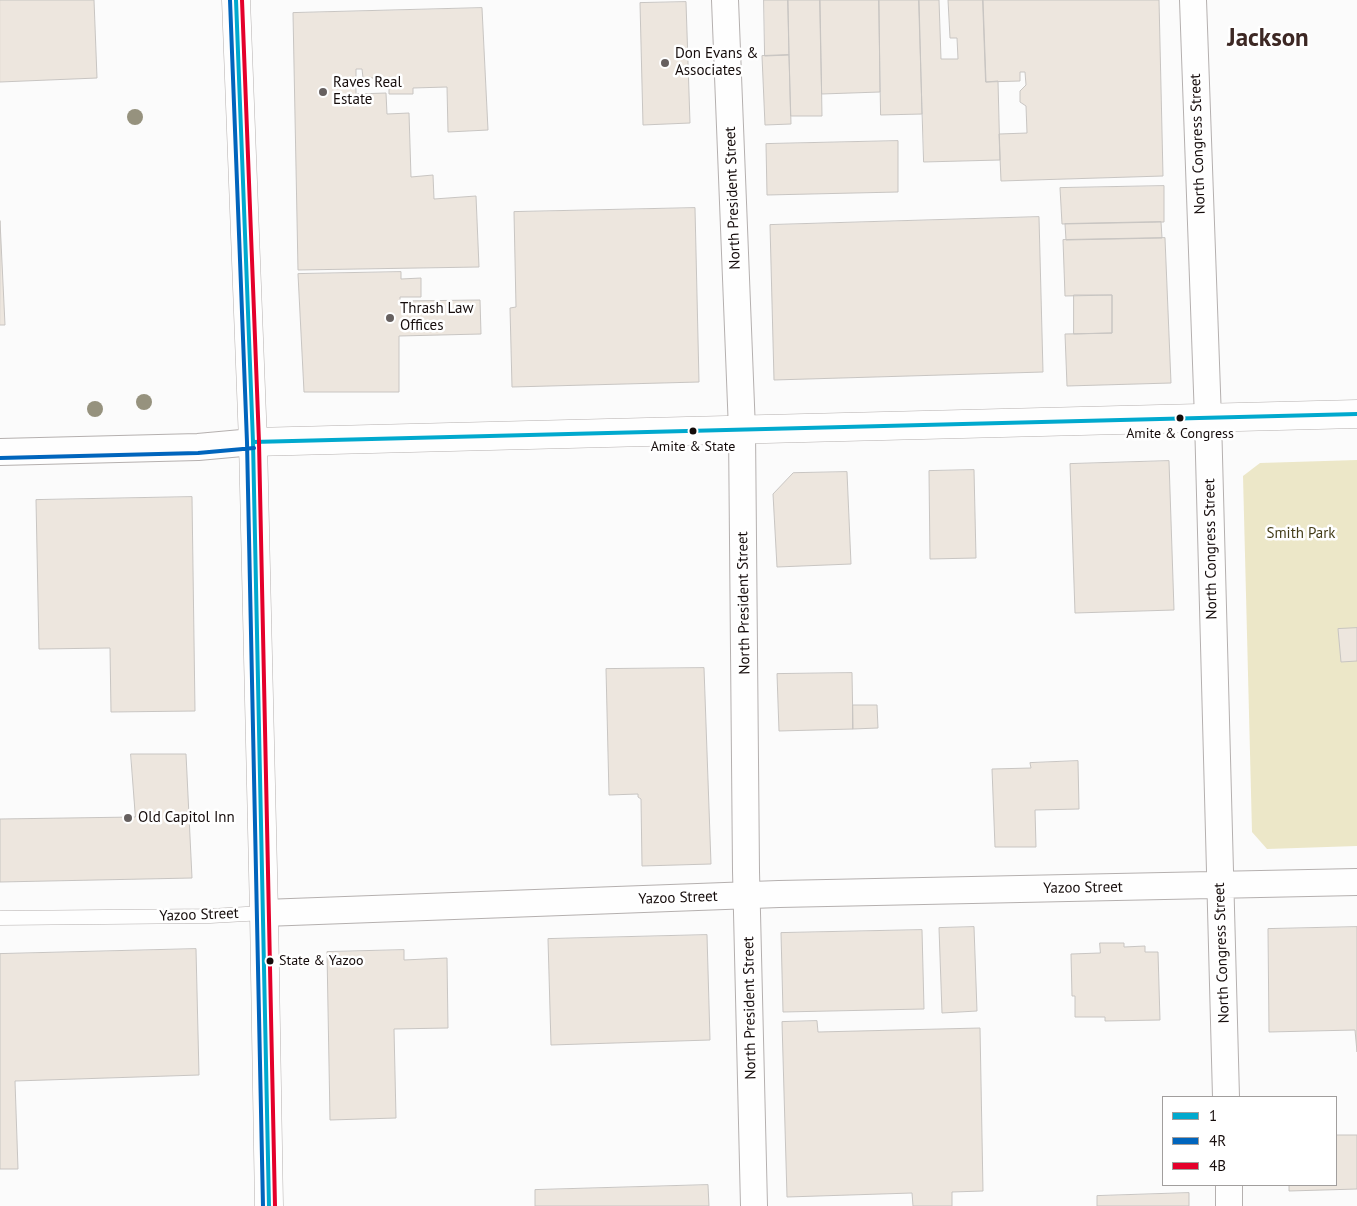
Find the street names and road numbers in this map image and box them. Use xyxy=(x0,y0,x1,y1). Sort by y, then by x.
street label: North Congress Street xyxy=(1187,73,1209,215)
street label: North President Street xyxy=(722,126,744,270)
street label: North Congress Street xyxy=(1201,478,1221,620)
street label: North President Street xyxy=(734,531,754,675)
street label: Yazoo Street xyxy=(1043,878,1123,898)
street label: North Congress Street xyxy=(1211,882,1233,1024)
street label: Yazoo Street xyxy=(638,888,718,908)
street label: Yazoo Street xyxy=(159,905,239,925)
street label: North President Street xyxy=(740,936,760,1080)

